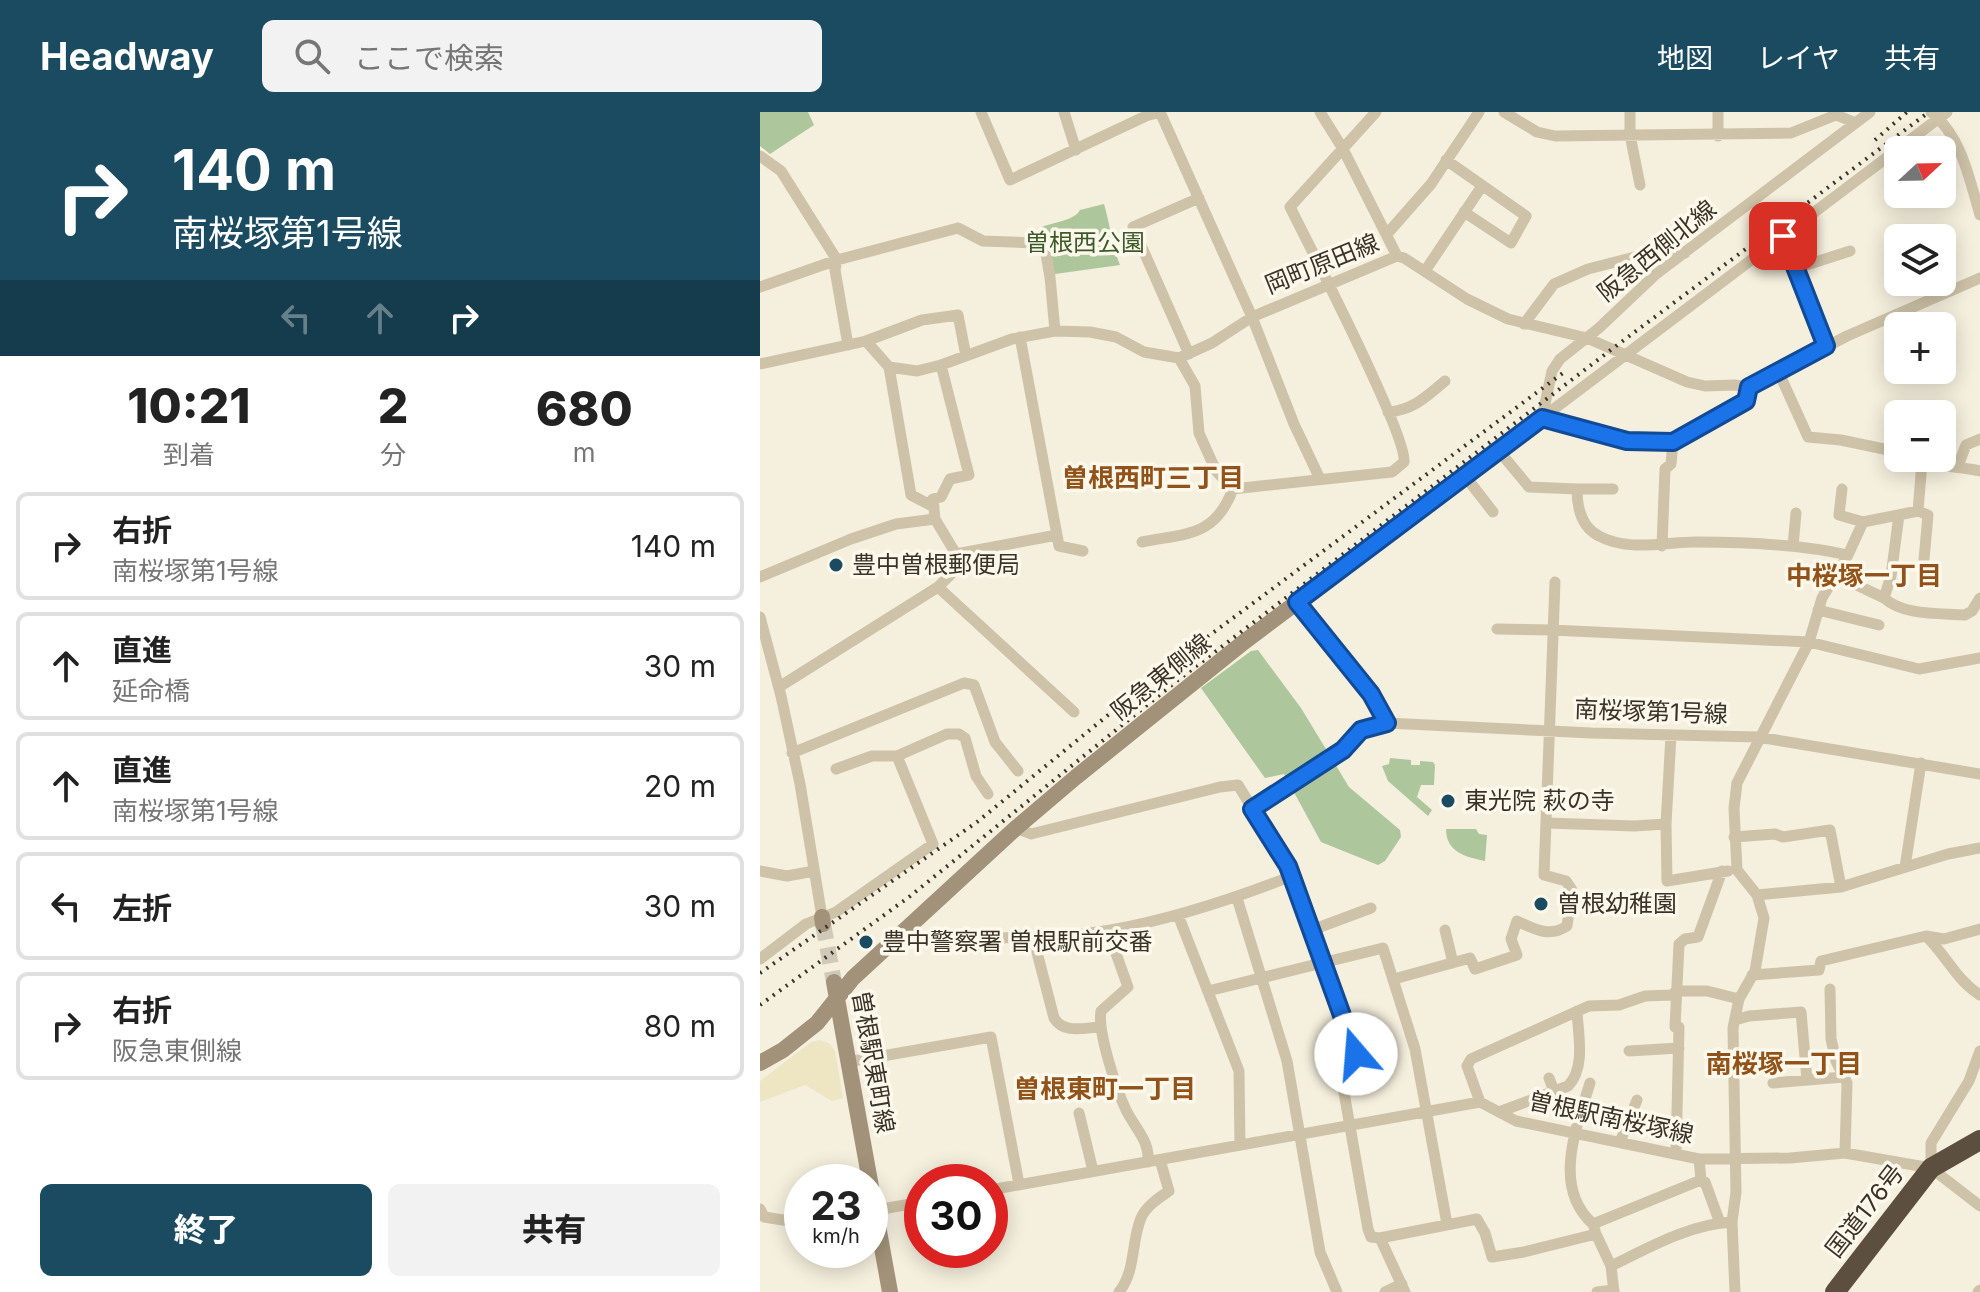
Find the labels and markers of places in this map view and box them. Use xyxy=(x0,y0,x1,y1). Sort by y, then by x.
pin xyxy=(1749,202,1817,270)
place label: 豊中曽根郵便局 xyxy=(852,550,1020,579)
marker: 豊中曽根郵便局 xyxy=(827,556,845,574)
place label: 東光院 萩の寺 xyxy=(1464,786,1615,815)
marker: 東光院 萩の寺 xyxy=(1439,792,1457,810)
place label: 曽根幼稚園 xyxy=(1557,889,1677,918)
marker: 曽根幼稚園 xyxy=(1532,895,1550,913)
place label: 豊中警察署 曽根駅前交番 xyxy=(882,927,1153,956)
marker: 豊中警察署 曽根駅前交番 xyxy=(857,933,875,951)

